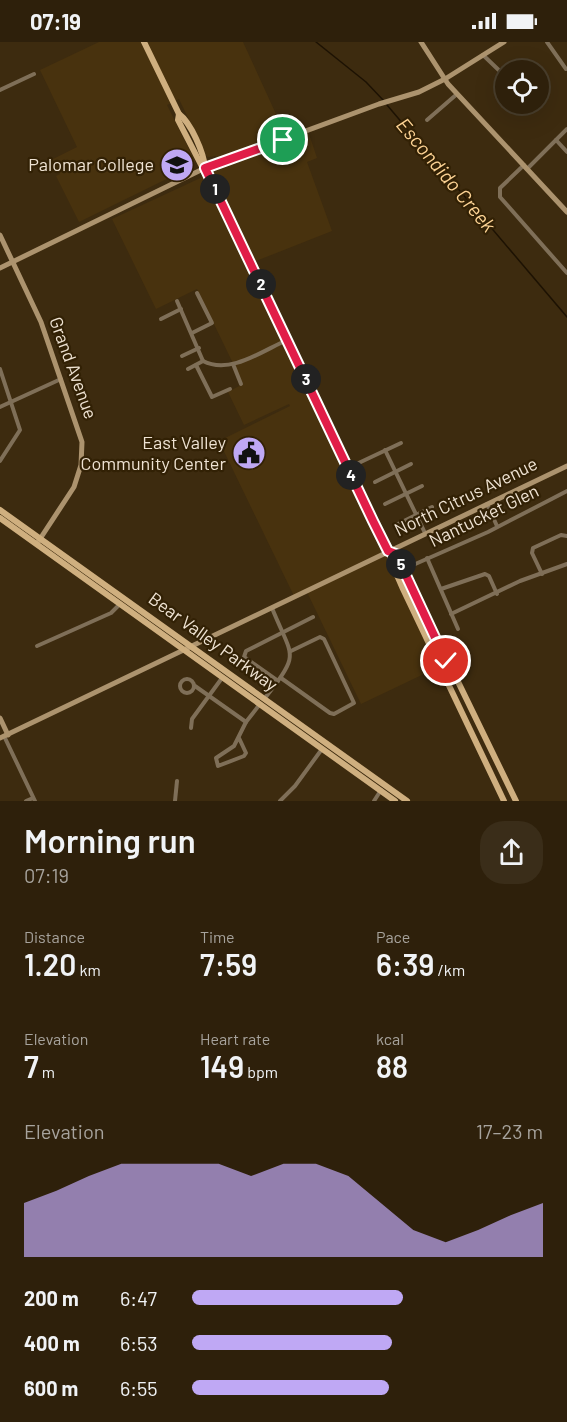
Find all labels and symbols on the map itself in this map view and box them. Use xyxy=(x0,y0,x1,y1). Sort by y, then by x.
water label: Escondido Creek xyxy=(392,112,502,237)
pin xyxy=(257,114,308,165)
school or university icon: Palomar College xyxy=(159,147,195,183)
place label: Palomar College xyxy=(28,153,154,175)
pin: 1 xyxy=(200,174,230,204)
pin: 2 xyxy=(246,269,276,299)
street label: Grand Avenue xyxy=(45,314,103,422)
pin: 3 xyxy=(291,364,321,394)
place label: East Valley Community Center xyxy=(80,431,226,474)
public building icon: East Valley Community Center xyxy=(231,435,267,471)
street label: North Citrus Avenue xyxy=(390,452,541,540)
pin: 4 xyxy=(336,460,366,490)
street label: Nantucket Glen xyxy=(425,479,542,551)
pin: 5 xyxy=(386,549,416,579)
street label: Bear Valley Parkway xyxy=(145,587,282,695)
pin xyxy=(420,635,471,686)

